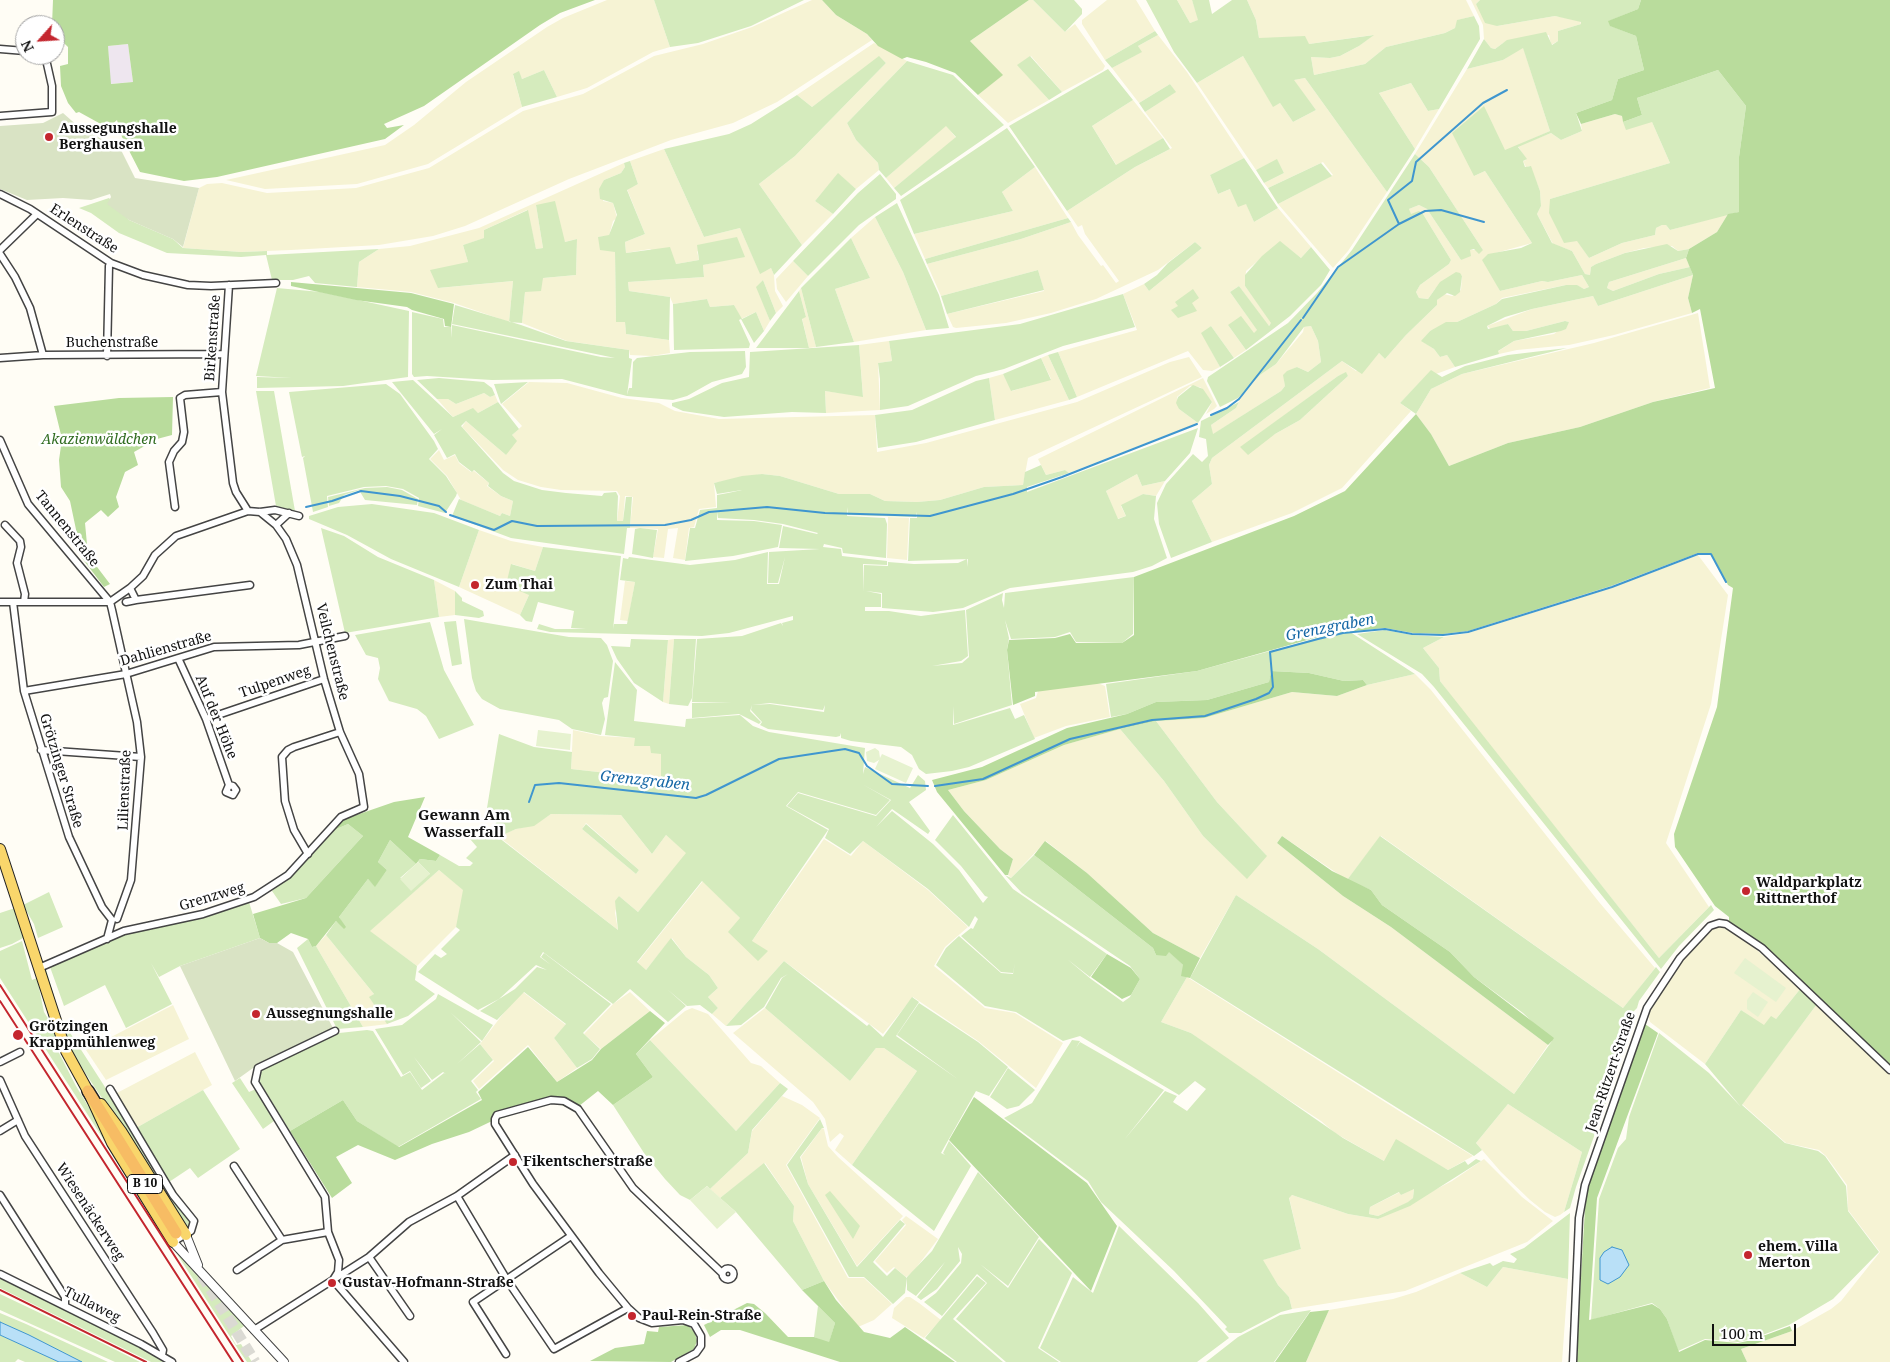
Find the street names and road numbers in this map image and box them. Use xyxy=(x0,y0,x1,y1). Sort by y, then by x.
street label: Erlenstraße xyxy=(47,201,121,257)
street label: Birkenstraße xyxy=(202,294,224,382)
street label: Buchenstraße xyxy=(66,335,158,351)
street label: Tannenstraße xyxy=(31,488,103,570)
street label: Veilchenstraße xyxy=(312,602,352,702)
street label: Dahlienstraße xyxy=(118,628,214,670)
street label: Tulpenweg xyxy=(237,662,313,702)
street label: Auf der Höhe xyxy=(192,673,240,761)
street label: Grötzinger Straße xyxy=(36,712,86,830)
street label: Lilienstraße xyxy=(115,749,135,831)
street label: Grenzweg xyxy=(177,879,247,915)
street label: Jean-Ritzert-Straße xyxy=(1583,1010,1639,1134)
street label: Wiesenäckerweg xyxy=(52,1160,128,1264)
road number: B 10 xyxy=(128,1174,162,1194)
street label: Tullaweg xyxy=(61,1284,123,1326)

